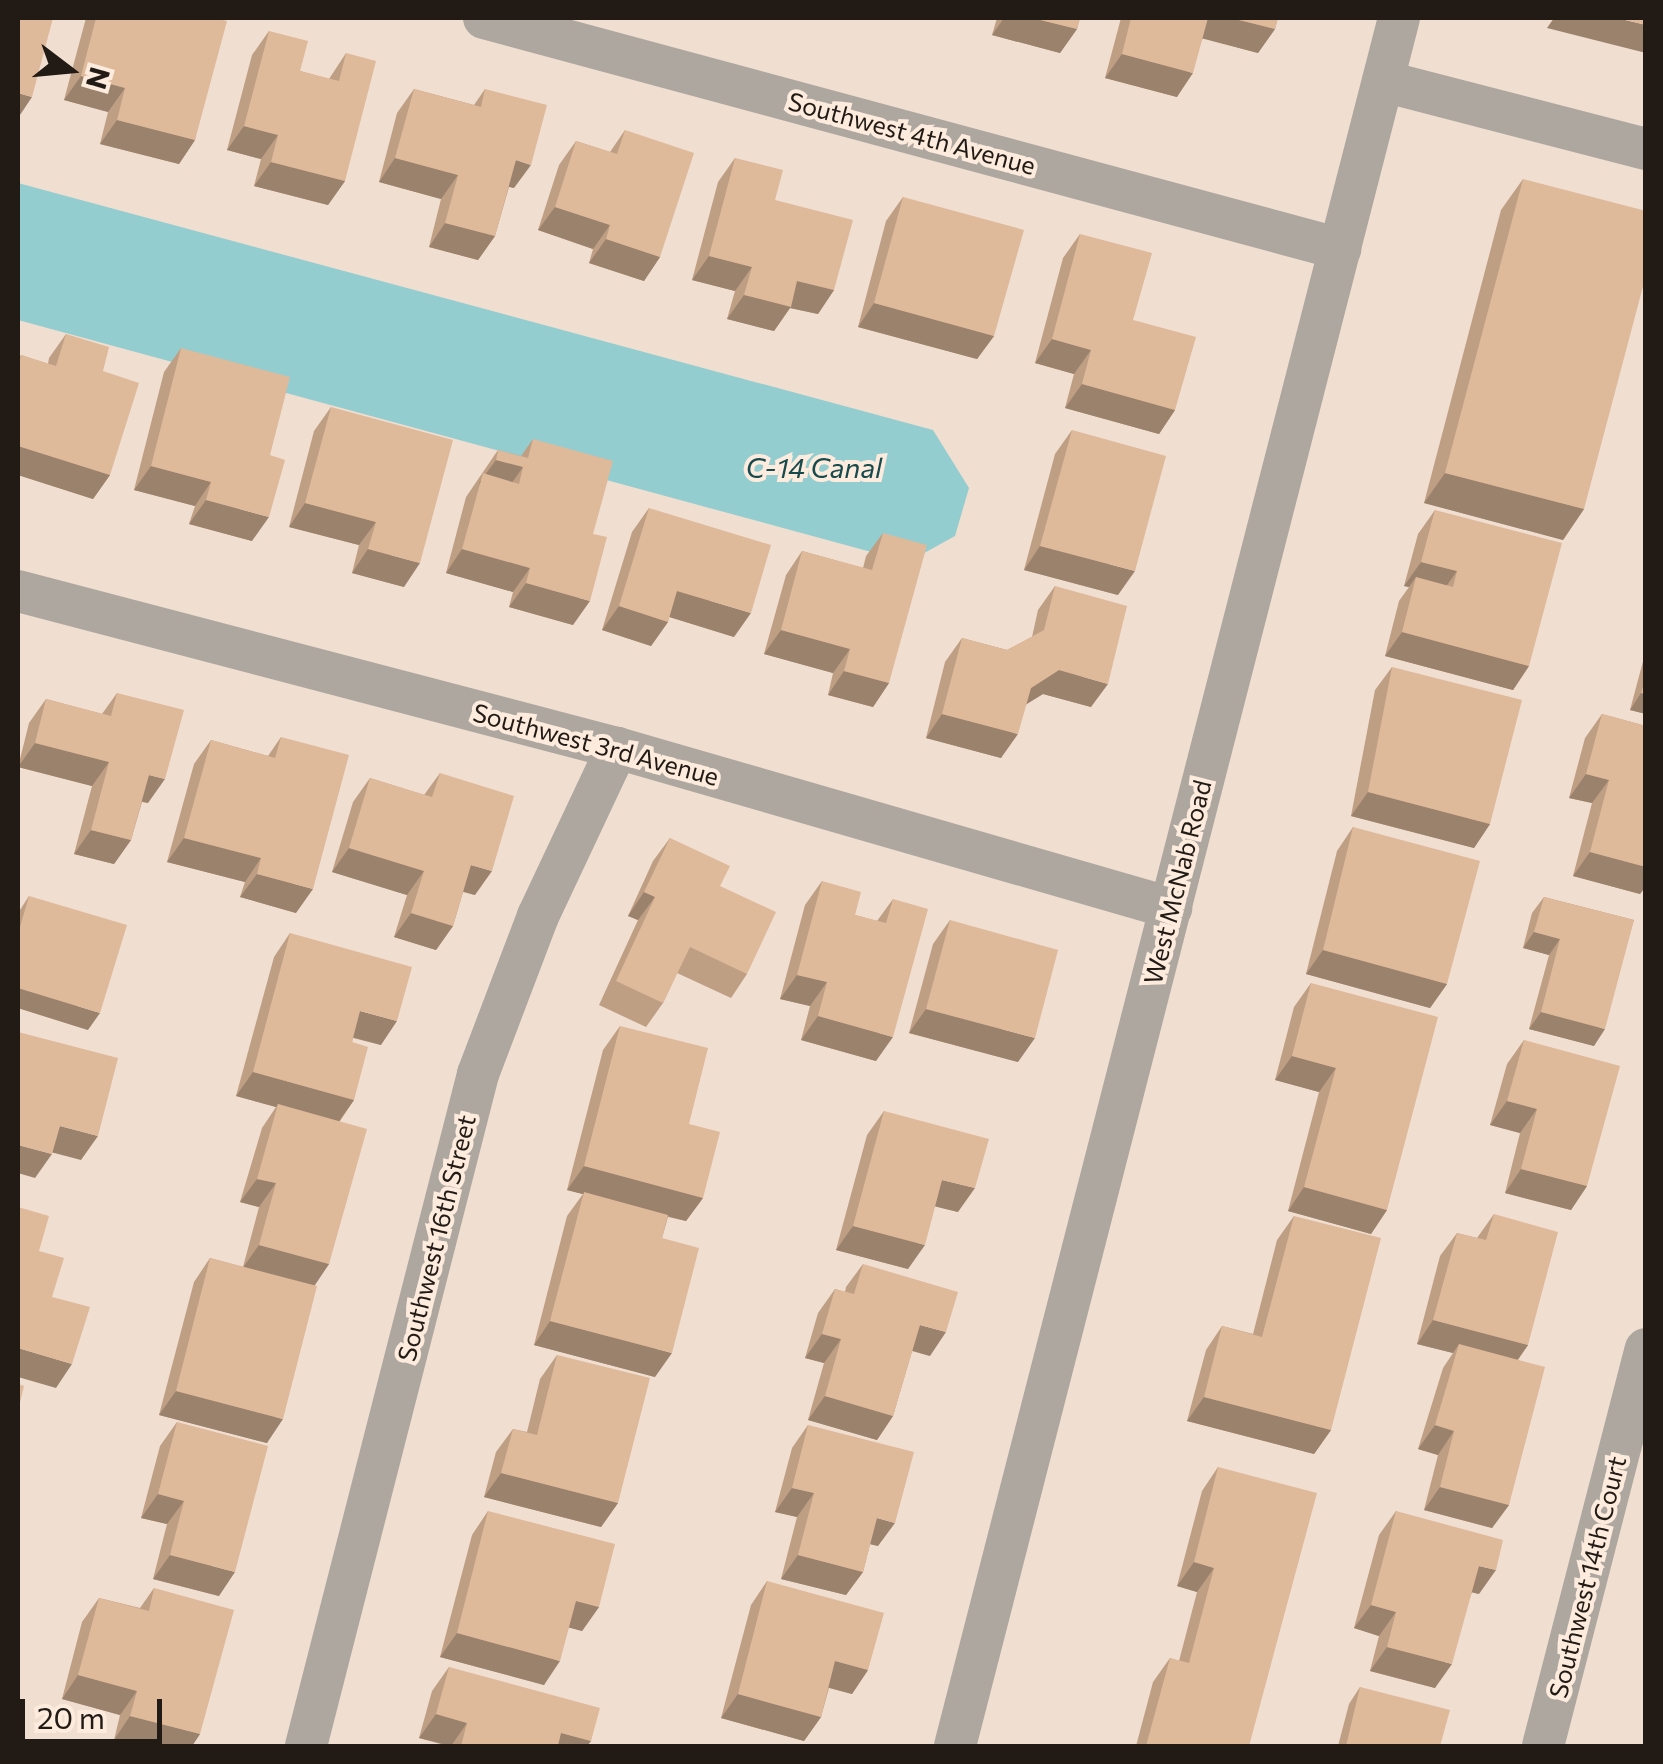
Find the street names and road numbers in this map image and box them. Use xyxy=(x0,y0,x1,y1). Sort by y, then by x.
street label: Southwest 4th Avenue xyxy=(785,86,1039,180)
street label: Southwest 3rd Avenue xyxy=(470,697,722,791)
street label: West McNab Road xyxy=(1137,777,1217,987)
street label: Southwest 16th Street xyxy=(391,1112,481,1364)
street label: Southwest 14th Court xyxy=(1542,1453,1632,1701)

